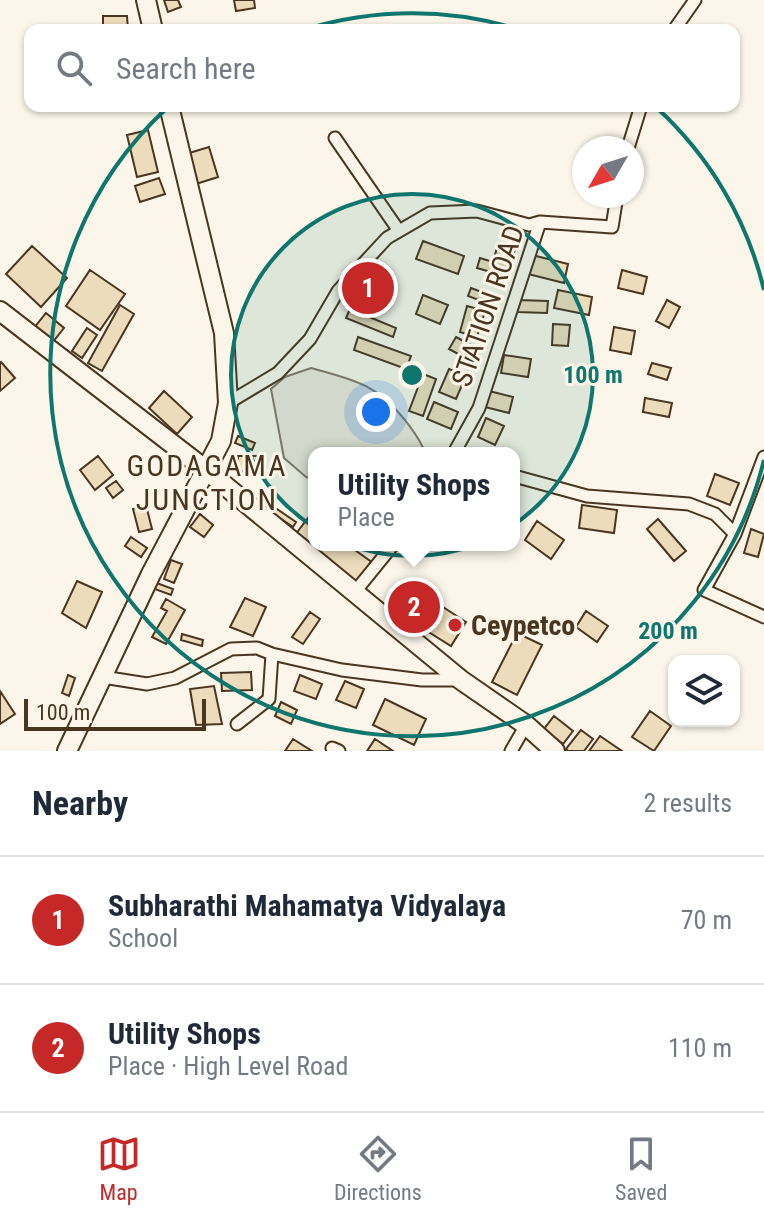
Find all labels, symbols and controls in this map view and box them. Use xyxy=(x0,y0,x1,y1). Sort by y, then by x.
search box xyxy=(24,24,740,112)
icon: search xyxy=(52,46,96,90)
text: Search here xyxy=(116,51,256,86)
north arrow xyxy=(572,136,644,208)
street label: STATION ROAD xyxy=(445,221,531,391)
pin: 1 xyxy=(342,258,394,318)
centre of rings xyxy=(398,361,426,389)
text: 100 m xyxy=(563,361,623,389)
your location xyxy=(356,392,396,432)
popup xyxy=(308,447,520,551)
district label: GODAGAMA JUNCTION xyxy=(127,448,287,517)
text: Utility Shops xyxy=(338,467,490,502)
text: Place xyxy=(338,502,395,532)
pin: 2 xyxy=(388,577,440,637)
place label: Ceypetco xyxy=(471,609,575,642)
marker: Ceypetco xyxy=(446,616,464,634)
text: 200 m xyxy=(638,617,698,645)
map controls xyxy=(668,655,740,727)
button: layers xyxy=(668,655,740,727)
scale bar xyxy=(24,695,206,731)
text: 100 m xyxy=(36,700,90,725)
text: Nearby xyxy=(32,783,128,823)
text: 2 results xyxy=(643,788,732,818)
text: Subharathi Mahamatya Vidyalaya xyxy=(108,888,506,923)
text: 1 xyxy=(51,905,65,935)
text: 70 m xyxy=(681,905,732,935)
text: School xyxy=(108,923,178,953)
text: Utility Shops xyxy=(108,1016,261,1051)
text: 2 xyxy=(51,1033,65,1063)
text: 110 m xyxy=(668,1033,732,1063)
text: Place · High Level Road xyxy=(108,1051,348,1081)
tab: Map xyxy=(97,1132,141,1205)
tab: Directions xyxy=(334,1132,422,1205)
tab: Saved xyxy=(615,1132,667,1205)

